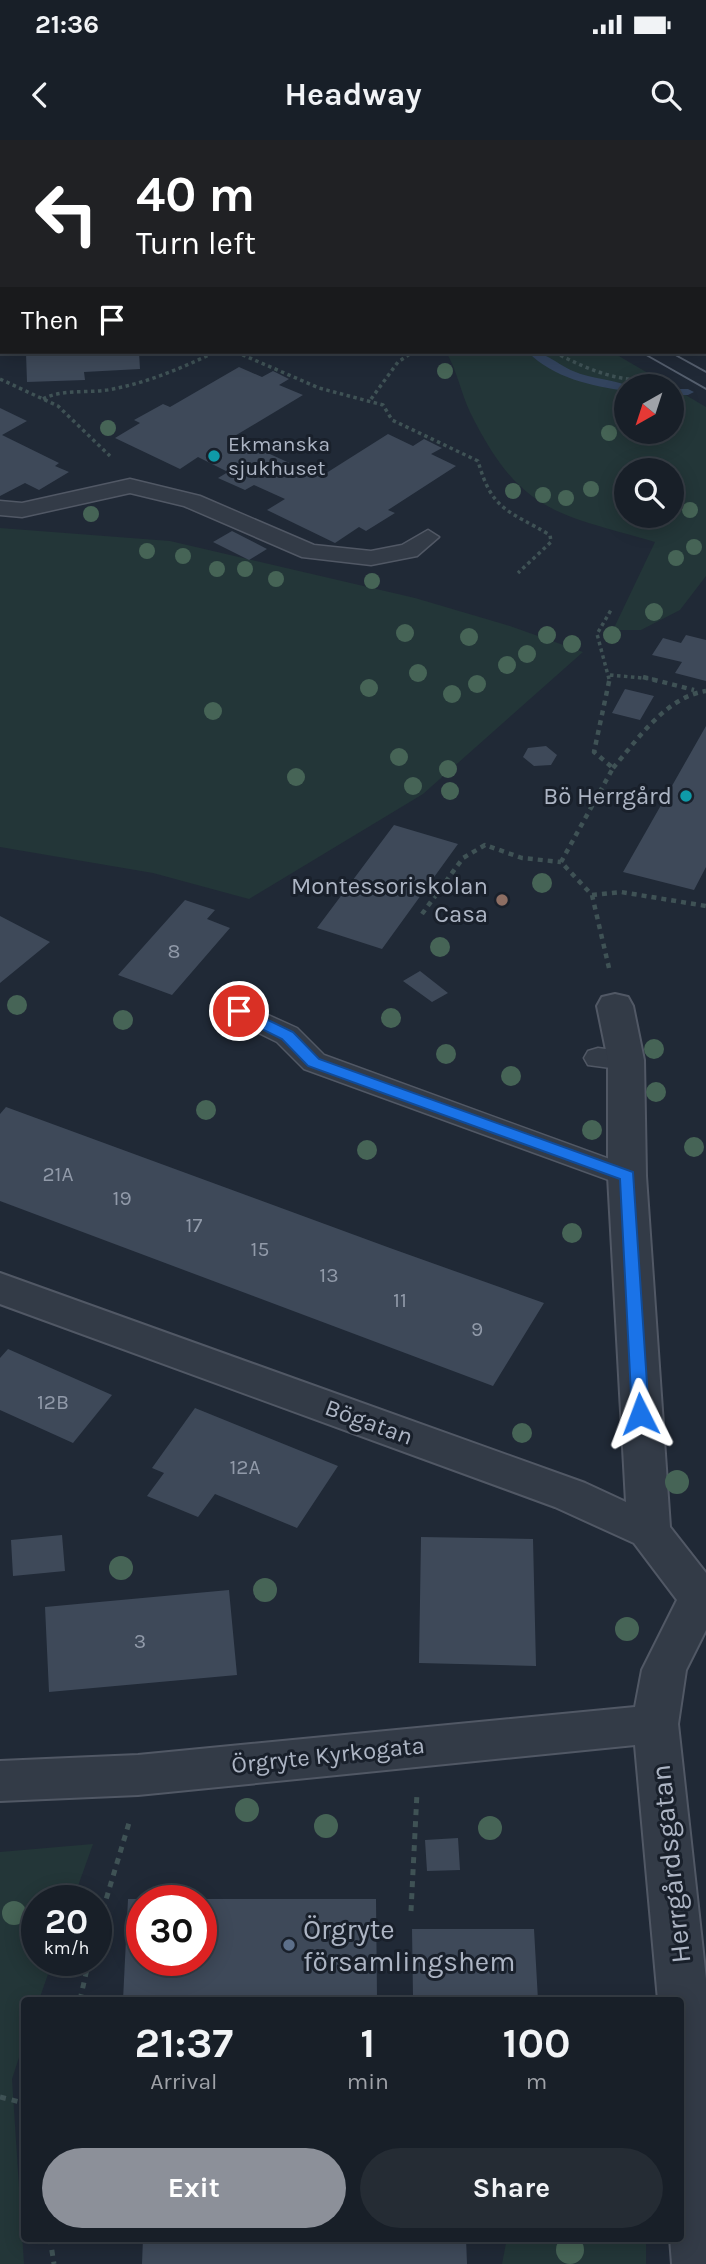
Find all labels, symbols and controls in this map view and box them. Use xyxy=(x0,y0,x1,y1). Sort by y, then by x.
text: 21:36 xyxy=(35,9,99,40)
icon: back xyxy=(21,76,59,114)
text: Headway xyxy=(285,76,422,113)
icon: search xyxy=(647,76,685,114)
text: 40 m xyxy=(136,166,255,223)
icon: left xyxy=(21,168,112,259)
text: Turn left xyxy=(136,225,256,262)
icon: arrive xyxy=(93,301,131,339)
text: Then xyxy=(21,305,79,336)
north arrow xyxy=(614,374,684,444)
map controls xyxy=(614,374,684,528)
place label: Ekmanska sjukhuset xyxy=(228,432,330,480)
marker: Ekmanska sjukhuset xyxy=(206,448,222,464)
button: search xyxy=(614,458,684,528)
place label: Bö Herrgård xyxy=(543,782,672,810)
marker: Bö Herrgård xyxy=(678,788,694,804)
place label: Montessoriskolan Casa xyxy=(291,872,488,928)
marker: Montessoriskolan Casa xyxy=(494,892,510,908)
house number: 8 xyxy=(168,939,180,963)
pin xyxy=(209,981,269,1041)
icon: arrive xyxy=(220,992,258,1030)
house number: 21A xyxy=(42,1162,74,1186)
house number: 19 xyxy=(112,1186,132,1210)
house number: 17 xyxy=(186,1213,203,1237)
house number: 15 xyxy=(251,1237,269,1261)
house number: 13 xyxy=(319,1263,339,1287)
house number: 11 xyxy=(393,1288,407,1312)
house number: 9 xyxy=(471,1317,483,1341)
position arrow xyxy=(603,1377,677,1451)
house number: 12B xyxy=(37,1390,69,1414)
street label: Bögatan xyxy=(321,1393,417,1451)
house number: 12A xyxy=(229,1455,261,1479)
house number: 3 xyxy=(134,1629,146,1653)
street label: Örgryte Kyrkogata xyxy=(230,1731,426,1779)
street label: Herrgårdsgatan xyxy=(644,1763,697,1965)
speed limit sign: 30 xyxy=(126,1885,217,1976)
text: 20 xyxy=(45,1901,88,1942)
place label: Örgryte församlingshem xyxy=(303,1913,515,1978)
text: km/h xyxy=(44,1937,89,1959)
marker: Örgryte församlingshem xyxy=(281,1937,297,1953)
text: 21:37 xyxy=(134,2018,233,2068)
text: 1 xyxy=(360,2018,375,2068)
text: 100 xyxy=(502,2018,571,2068)
text: Arrival xyxy=(150,2068,218,2095)
text: min xyxy=(347,2068,389,2095)
text: m xyxy=(526,2068,547,2095)
button: Exit xyxy=(42,2148,346,2228)
button: Share xyxy=(360,2148,663,2228)

